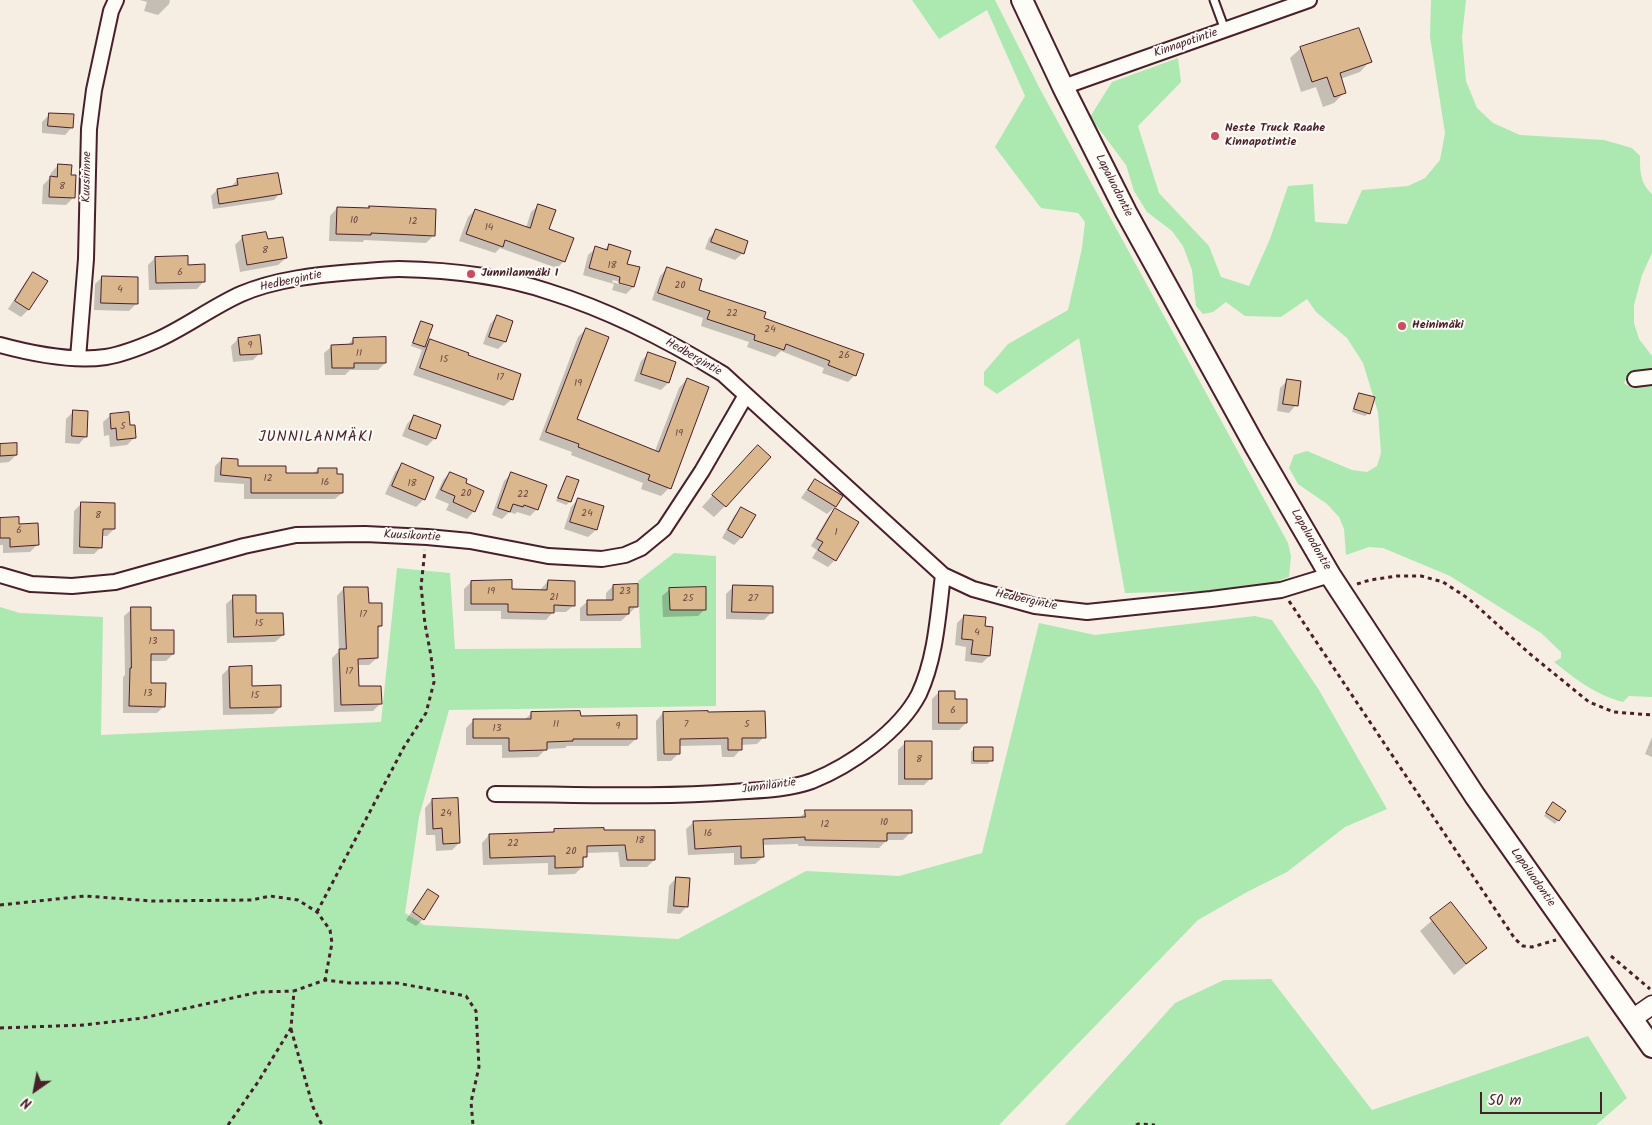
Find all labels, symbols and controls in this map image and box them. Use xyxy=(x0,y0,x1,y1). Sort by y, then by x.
street label: Kinnapotintie xyxy=(1152,26,1220,62)
place label: Neste Truck Raahe Kinnapotintie xyxy=(1225,122,1325,150)
marker: Neste Truck Raahe Kinnapotintie xyxy=(1209,130,1221,142)
street label: Kuusirinne xyxy=(80,151,96,203)
street label: Lapaluodontie xyxy=(1091,152,1135,220)
house number: 8 xyxy=(59,181,65,193)
house number: 10 xyxy=(350,215,358,227)
house number: 12 xyxy=(409,216,417,228)
house number: 14 xyxy=(485,222,493,234)
house number: 8 xyxy=(262,245,268,257)
house number: 18 xyxy=(607,260,617,272)
house number: 6 xyxy=(177,267,183,279)
place label: Junnilanmäki I xyxy=(481,267,558,281)
street label: Hedbergintie xyxy=(259,268,323,296)
marker: Junnilanmäki I xyxy=(465,268,477,280)
house number: 20 xyxy=(675,280,685,292)
house number: 4 xyxy=(117,284,123,296)
house number: 22 xyxy=(726,308,738,320)
place label: Heinimäki xyxy=(1412,319,1464,333)
marker: Heinimäki xyxy=(1396,320,1408,332)
house number: 24 xyxy=(764,324,776,336)
street label: Hedbergintie xyxy=(662,336,724,380)
house number: 9 xyxy=(248,340,252,352)
house number: 11 xyxy=(356,348,362,360)
house number: 26 xyxy=(838,350,850,362)
house number: 15 xyxy=(440,354,448,366)
house number: 17 xyxy=(496,372,504,384)
house number: 19 xyxy=(574,378,582,390)
house number: 5 xyxy=(120,421,126,433)
house number: 19 xyxy=(675,428,683,440)
district label: JUNNILANMÄKI xyxy=(257,429,375,447)
house number: 12 xyxy=(264,473,272,485)
house number: 16 xyxy=(321,477,329,489)
house number: 18 xyxy=(407,478,417,490)
house number: 20 xyxy=(461,488,471,500)
house number: 22 xyxy=(517,489,529,501)
street label: Lapaluodontie xyxy=(1287,507,1333,573)
house number: 24 xyxy=(581,508,593,520)
house number: 8 xyxy=(95,510,101,522)
house number: 6 xyxy=(16,525,22,537)
house number: 1 xyxy=(834,527,838,539)
street label: Kuusikontie xyxy=(383,528,441,546)
house number: 19 xyxy=(487,586,495,598)
house number: 23 xyxy=(619,586,631,598)
street label: Hedbergintie xyxy=(994,587,1058,615)
house number: 21 xyxy=(550,592,558,604)
house number: 25 xyxy=(682,593,694,605)
house number: 27 xyxy=(748,593,758,605)
house number: 17 xyxy=(359,609,367,621)
house number: 15 xyxy=(255,618,263,630)
house number: 4 xyxy=(974,627,980,639)
house number: 13 xyxy=(149,636,157,648)
house number: 17 xyxy=(345,666,353,678)
house number: 13 xyxy=(144,688,152,700)
house number: 15 xyxy=(251,690,259,702)
house number: 6 xyxy=(950,705,956,717)
house number: 11 xyxy=(553,719,559,731)
house number: 7 xyxy=(684,719,688,731)
house number: 5 xyxy=(744,719,750,731)
house number: 9 xyxy=(616,721,620,733)
house number: 13 xyxy=(493,723,501,735)
house number: 8 xyxy=(916,754,922,766)
street label: Junnilantie xyxy=(741,776,797,798)
house number: 24 xyxy=(440,808,452,820)
house number: 10 xyxy=(880,817,888,829)
house number: 12 xyxy=(821,819,829,831)
house number: 16 xyxy=(704,828,712,840)
house number: 18 xyxy=(635,835,645,847)
house number: 22 xyxy=(507,838,519,850)
house number: 20 xyxy=(566,846,576,858)
street label: Lapaluodontie xyxy=(1506,846,1558,910)
north arrow xyxy=(10,1065,60,1115)
scale bar xyxy=(1482,1082,1604,1114)
text: 50 m xyxy=(1488,1089,1522,1113)
text: N xyxy=(17,1091,37,1114)

